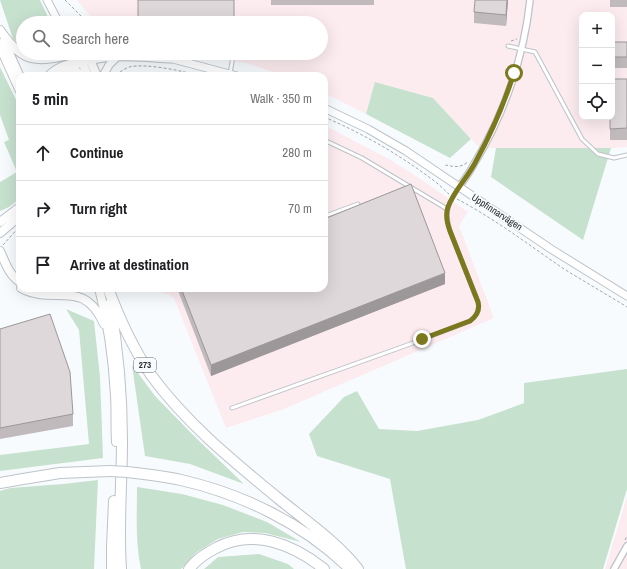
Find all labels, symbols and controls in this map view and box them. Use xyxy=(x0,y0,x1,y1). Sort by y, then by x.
map controls xyxy=(579,12,615,120)
button: + xyxy=(579,12,615,48)
search box xyxy=(16,16,328,60)
icon: search xyxy=(30,27,52,49)
text: Search here xyxy=(62,28,129,49)
button: − xyxy=(579,48,615,84)
route start xyxy=(505,64,523,82)
button: locate xyxy=(579,84,615,120)
text: 5 min xyxy=(32,87,68,110)
text: Walk · 350 m xyxy=(250,90,312,107)
icon: ahead xyxy=(32,142,54,164)
text: Continue xyxy=(70,142,123,163)
text: 280 m xyxy=(282,144,312,161)
street label: Uppfinnarvägen xyxy=(469,191,525,233)
icon: right xyxy=(32,198,54,220)
text: Turn right xyxy=(70,198,127,219)
text: 70 m xyxy=(288,200,312,217)
icon: arrive xyxy=(32,254,54,276)
text: Arrive at destination xyxy=(70,254,189,275)
route end xyxy=(413,330,431,348)
road number: 273 xyxy=(134,358,156,372)

